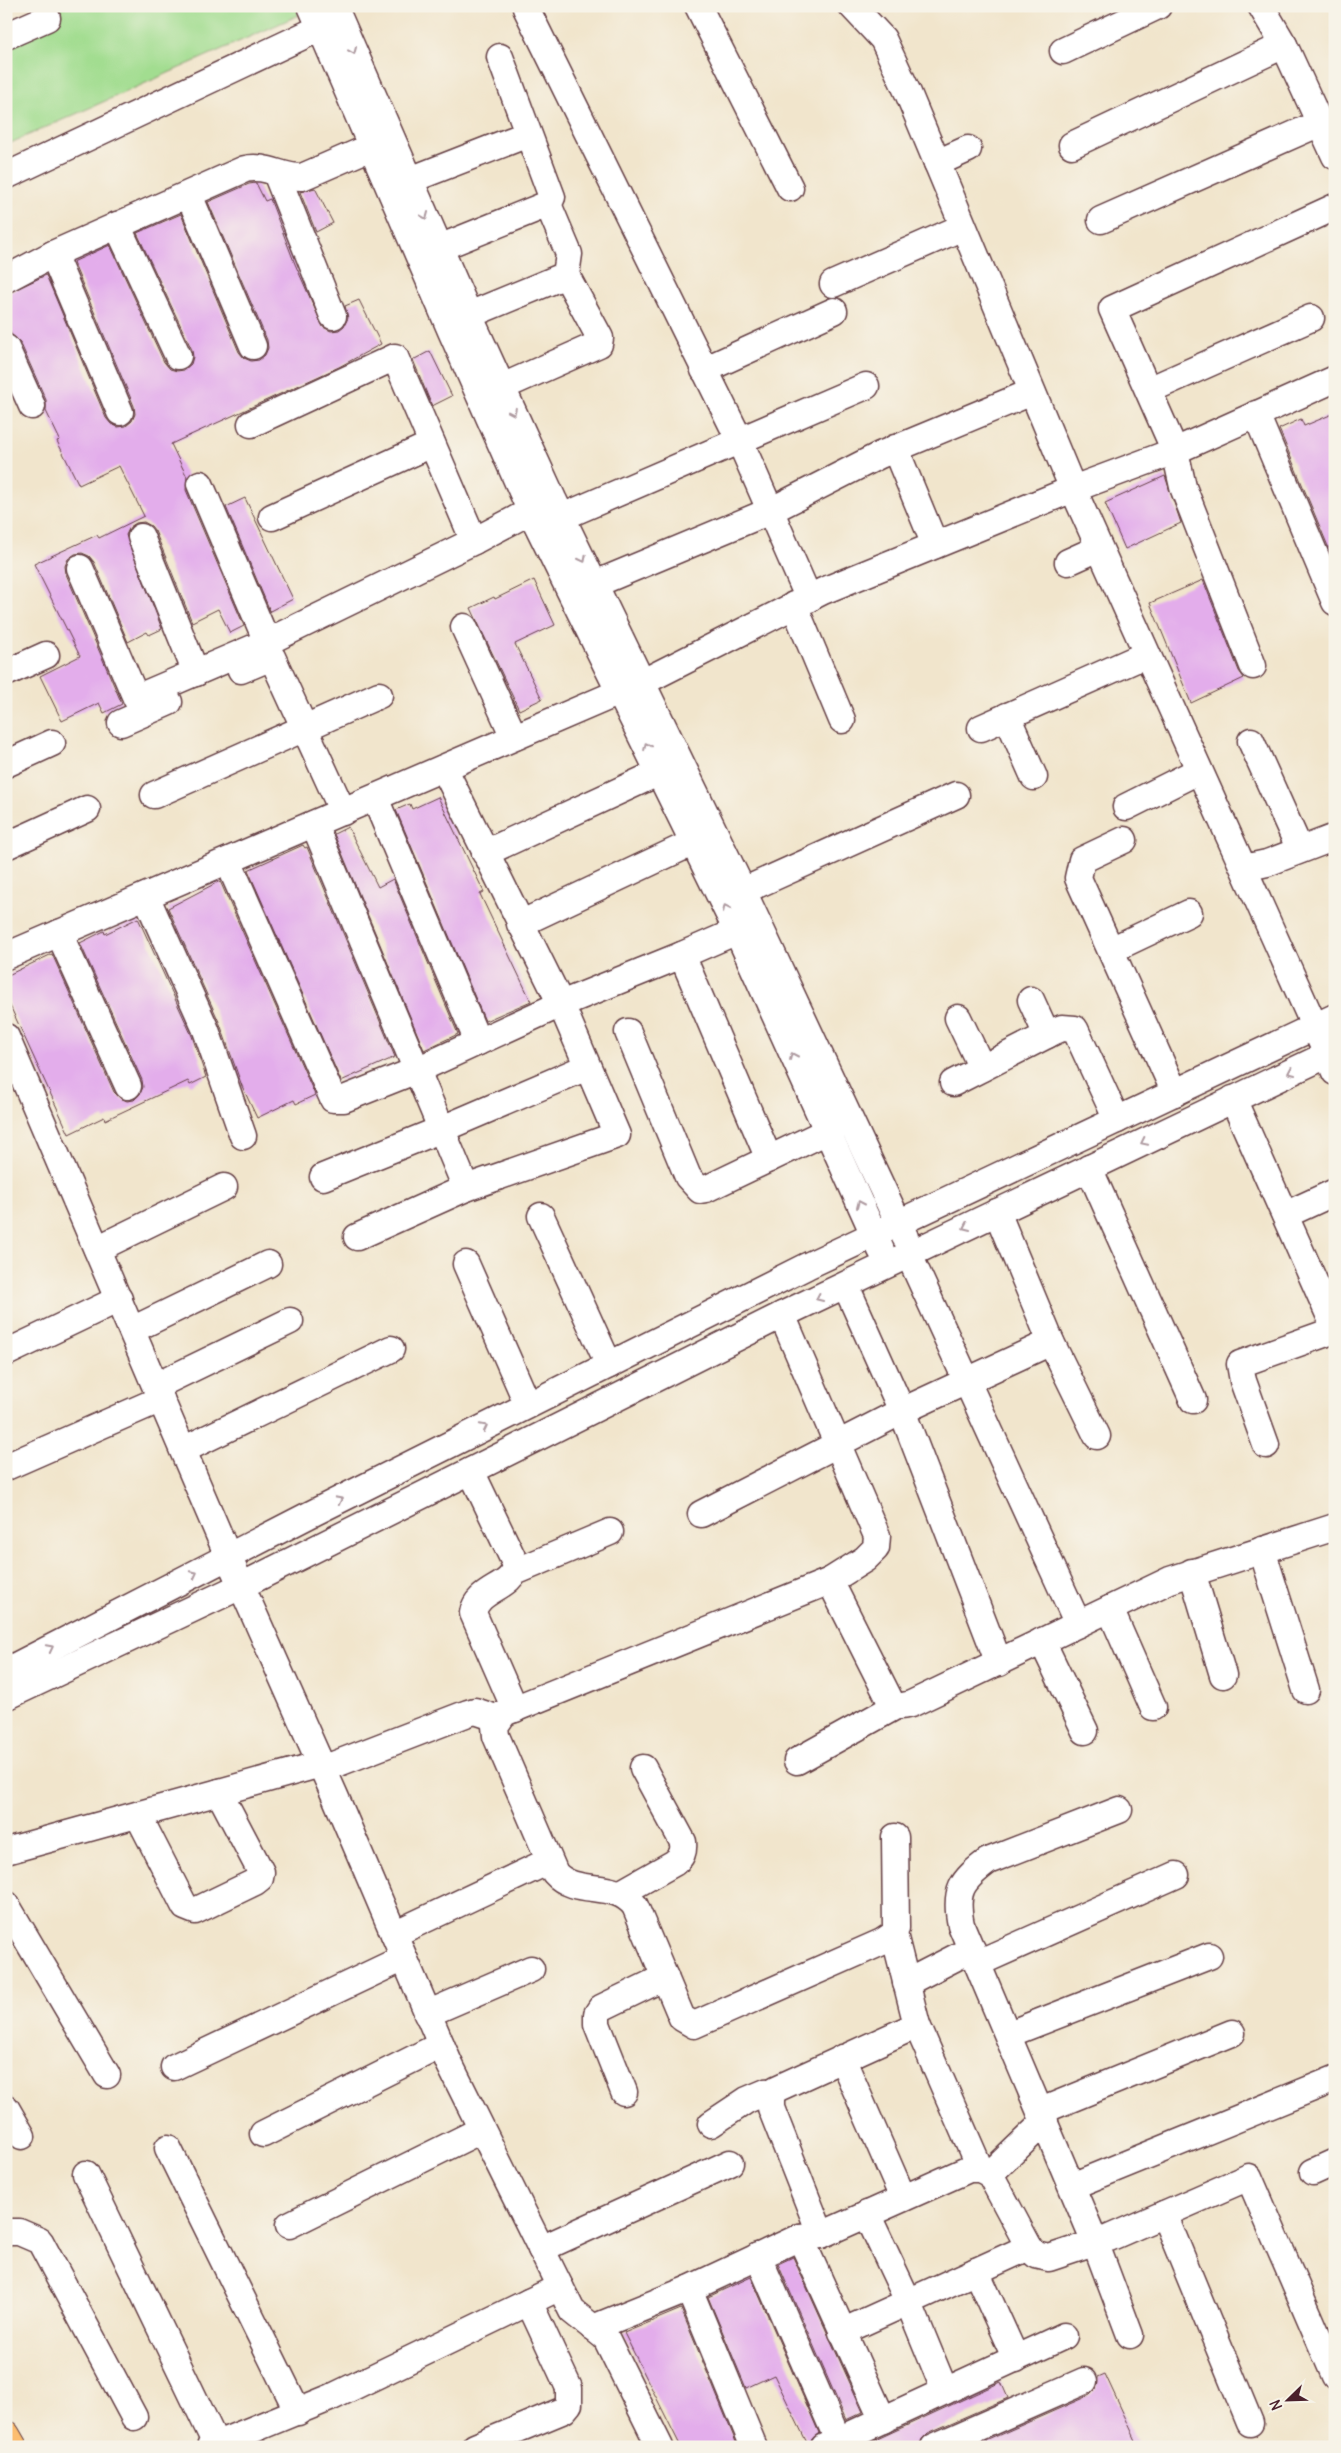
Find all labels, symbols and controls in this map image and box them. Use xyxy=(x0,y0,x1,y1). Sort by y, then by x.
one-way arrow xyxy=(347,46,357,55)
one-way arrow xyxy=(419,211,430,220)
one-way arrow xyxy=(507,407,517,416)
one-way arrow xyxy=(577,554,587,563)
one-way arrow xyxy=(643,742,653,751)
one-way arrow xyxy=(722,904,732,913)
one-way arrow xyxy=(789,1052,800,1061)
one-way arrow xyxy=(1287,1066,1296,1076)
one-way arrow xyxy=(1140,1135,1149,1146)
one-way arrow xyxy=(855,1200,866,1209)
one-way arrow xyxy=(962,1221,971,1231)
one-way arrow xyxy=(815,1291,824,1302)
one-way arrow xyxy=(479,1423,488,1433)
one-way arrow xyxy=(334,1496,343,1506)
one-way arrow xyxy=(189,1570,198,1580)
one-way arrow xyxy=(44,1644,53,1654)
north arrow xyxy=(1264,2376,1314,2426)
text: N xyxy=(1266,2397,1286,2413)

